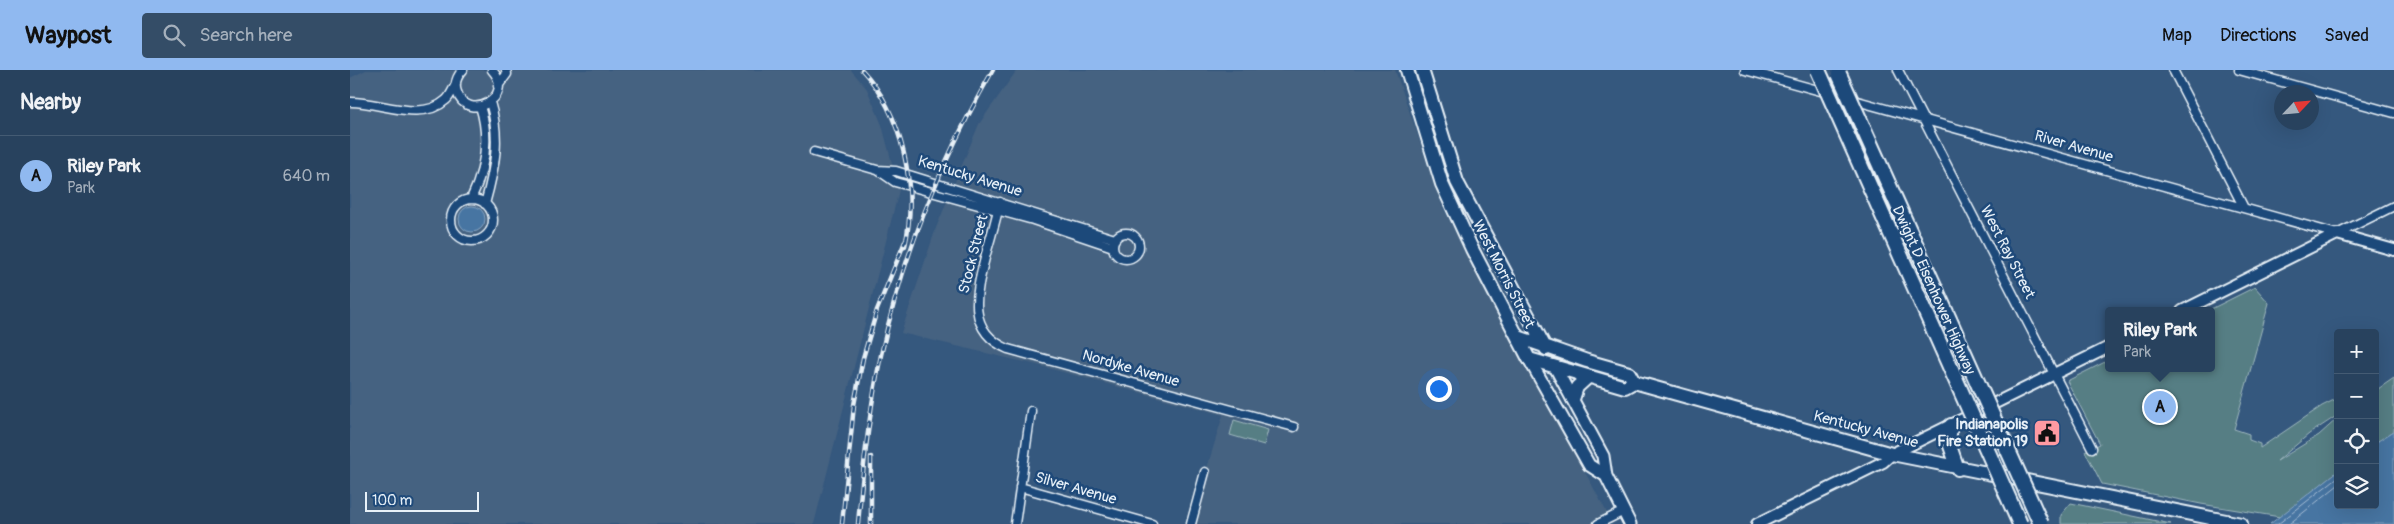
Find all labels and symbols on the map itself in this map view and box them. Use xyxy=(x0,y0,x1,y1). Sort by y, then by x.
north arrow xyxy=(2274,85,2319,130)
street label: River Avenue xyxy=(2032,126,2116,167)
street label: Kentucky Avenue xyxy=(916,152,1025,201)
street label: West Ray Street xyxy=(1976,202,2040,303)
street label: Dwight D Eisenhower Highway xyxy=(1888,203,1980,378)
street label: Stock Street xyxy=(955,212,993,296)
street label: West Morris Street xyxy=(1468,217,1539,332)
street label: Nordyke Avenue xyxy=(1080,346,1182,392)
your location xyxy=(1426,376,1452,402)
pin: A xyxy=(2144,388,2176,426)
street label: Kentucky Avenue xyxy=(1811,406,1921,453)
place label: Indianapolis Fire Station 19 xyxy=(1937,415,2028,451)
public building icon: Indianapolis Fire Station 19 xyxy=(2032,418,2062,448)
street label: Silver Avenue xyxy=(1033,468,1119,509)
scale bar xyxy=(365,489,479,512)

